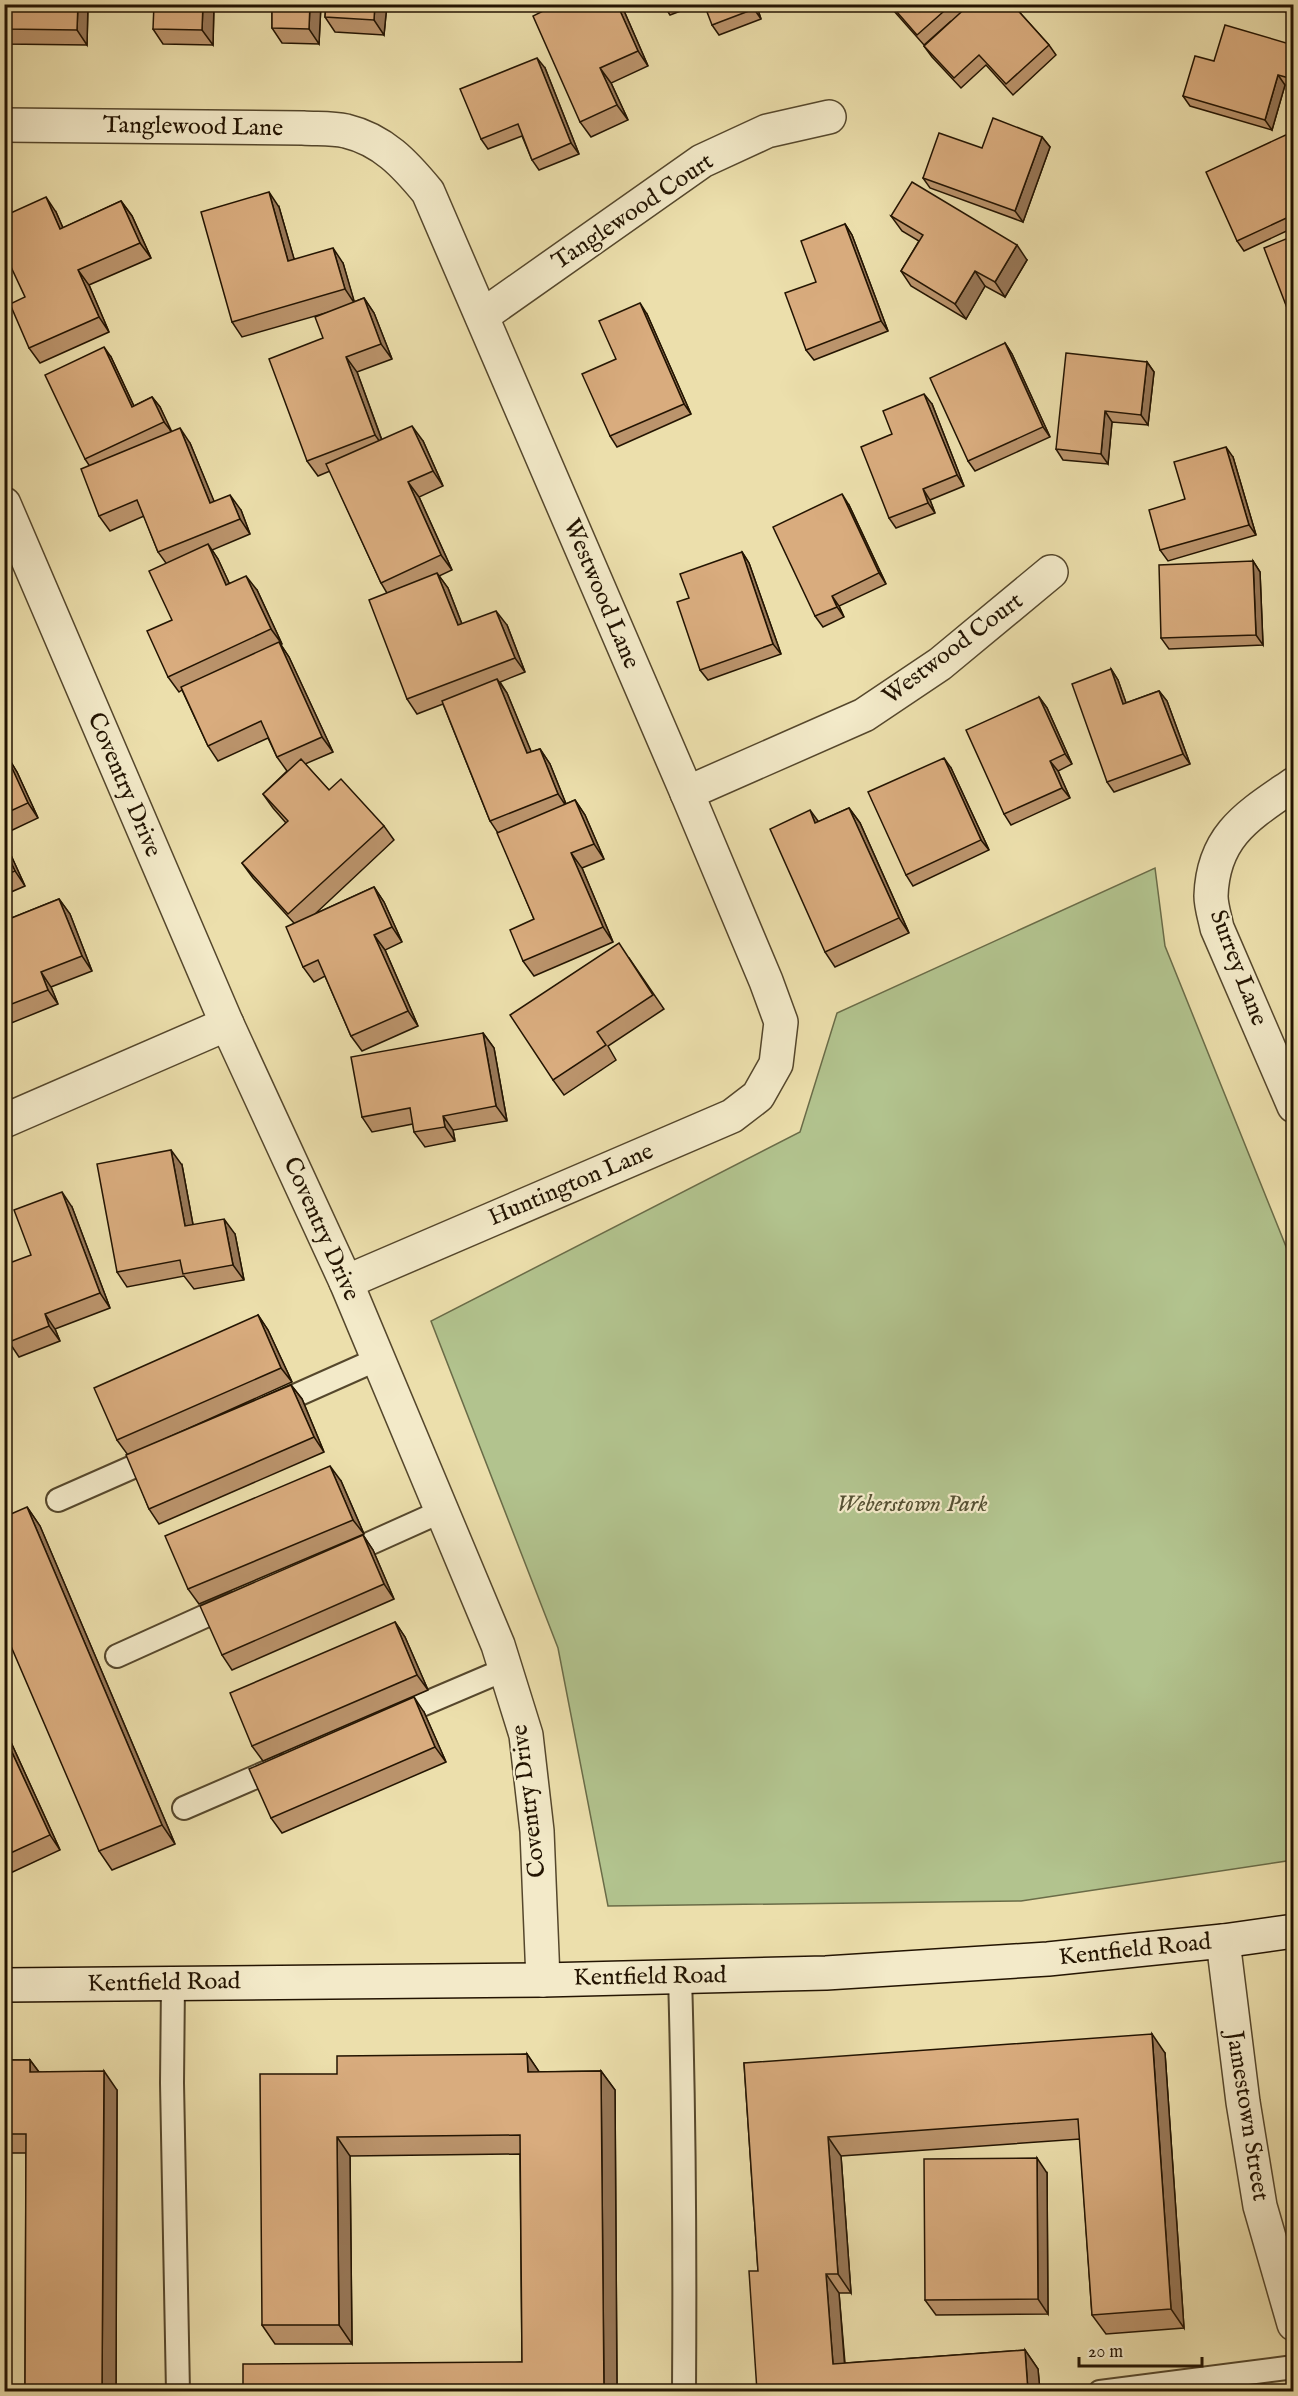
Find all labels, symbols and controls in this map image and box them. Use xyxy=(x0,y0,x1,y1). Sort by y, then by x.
street label: Tanglewood Lane xyxy=(103,110,283,144)
street label: Tanglewood Court xyxy=(546,146,720,278)
street label: Westwood Lane xyxy=(555,514,647,674)
street label: Westwood Court xyxy=(876,586,1030,712)
street label: Coventry Drive xyxy=(80,708,168,862)
street label: Surrey Lane xyxy=(1202,906,1274,1030)
street label: Huntington Lane xyxy=(484,1136,658,1234)
street label: Coventry Drive xyxy=(275,1152,367,1306)
park label: Weberstown Park xyxy=(836,1489,988,1520)
street label: Coventry Drive xyxy=(504,1723,554,1879)
street label: Kentfield Road xyxy=(1057,1927,1213,1973)
street label: Kentfield Road xyxy=(573,1960,727,1994)
street label: Kentfield Road xyxy=(87,1966,241,2000)
street label: Jamestown Street xyxy=(1218,2026,1276,2203)
scale bar xyxy=(1079,2330,1202,2368)
text: 20 m xyxy=(1088,2341,1123,2364)

